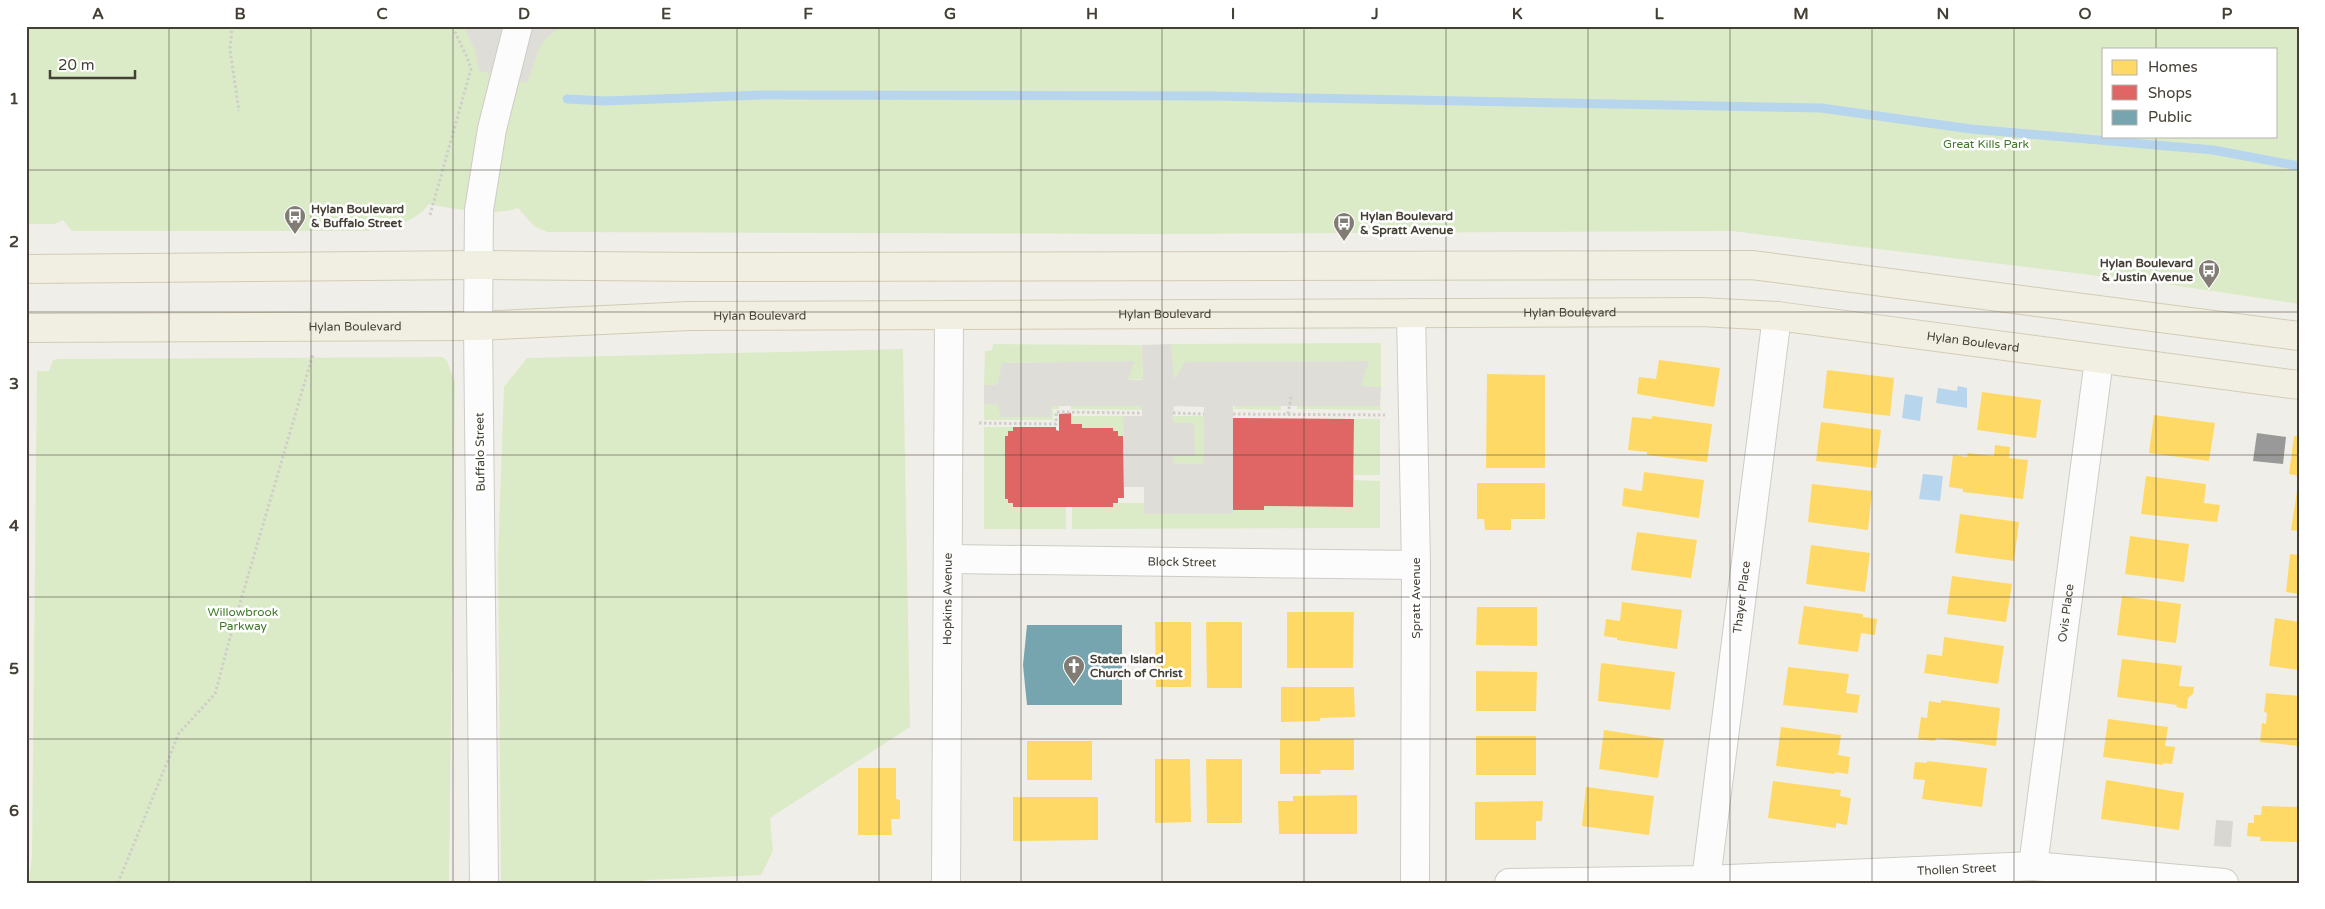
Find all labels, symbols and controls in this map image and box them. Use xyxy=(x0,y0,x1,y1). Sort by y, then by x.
text: A xyxy=(92,4,104,24)
text: B xyxy=(234,4,246,24)
text: C xyxy=(376,4,388,24)
text: D xyxy=(518,4,530,24)
text: E xyxy=(661,4,671,24)
text: F xyxy=(803,4,813,24)
text: G xyxy=(944,4,956,24)
text: H xyxy=(1086,4,1098,24)
text: I xyxy=(1231,4,1235,24)
text: J xyxy=(1370,4,1379,24)
text: K xyxy=(1512,4,1523,24)
text: L xyxy=(1654,4,1664,24)
text: M xyxy=(1793,4,1809,24)
text: N xyxy=(1937,4,1949,24)
text: O xyxy=(2079,4,2092,24)
text: P xyxy=(2222,4,2233,24)
scale bar xyxy=(50,48,135,80)
legend xyxy=(2102,48,2278,138)
text: 20 m xyxy=(58,56,95,74)
text: Homes xyxy=(2148,58,2198,76)
text: Shops xyxy=(2148,84,2192,102)
text: 1 xyxy=(9,89,19,109)
text: Public xyxy=(2148,108,2192,126)
park label: Great Kills Park xyxy=(1943,137,2030,151)
place label: Hylan Boulevard & Buffalo Street xyxy=(311,202,404,230)
bus stop icon: Hylan Boulevard & Buffalo Street xyxy=(283,204,307,235)
place label: Hylan Boulevard & Spratt Avenue xyxy=(1360,209,1453,238)
bus stop icon: Hylan Boulevard & Spratt Avenue xyxy=(1332,211,1356,242)
text: 2 xyxy=(9,232,19,252)
place label: Hylan Boulevard & Justin Avenue xyxy=(2100,256,2193,284)
bus stop icon: Hylan Boulevard & Justin Avenue xyxy=(2197,258,2221,289)
street label: Hylan Boulevard xyxy=(1523,305,1616,320)
street label: Hylan Boulevard xyxy=(1118,307,1211,321)
street label: Hylan Boulevard xyxy=(713,309,806,323)
street label: Hylan Boulevard xyxy=(308,319,402,334)
street label: Hylan Boulevard xyxy=(1926,329,2020,355)
text: 3 xyxy=(9,374,19,394)
street label: Buffalo Street xyxy=(472,412,488,492)
text: 4 xyxy=(9,516,19,536)
street label: Hopkins Avenue xyxy=(940,553,955,645)
street label: Block Street xyxy=(1147,555,1217,569)
street label: Spratt Avenue xyxy=(1409,557,1423,639)
street label: Thayer Place xyxy=(1730,560,1753,634)
street label: Ovis Place xyxy=(2055,583,2077,643)
park label: Willowbrook Parkway xyxy=(208,605,279,633)
place label: Staten Island Church of Christ xyxy=(1090,652,1183,680)
church icon: Staten Island Church of Christ xyxy=(1062,654,1086,685)
text: 5 xyxy=(9,659,19,679)
text: 6 xyxy=(9,801,19,821)
street label: Thollen Street xyxy=(1917,861,1997,878)

